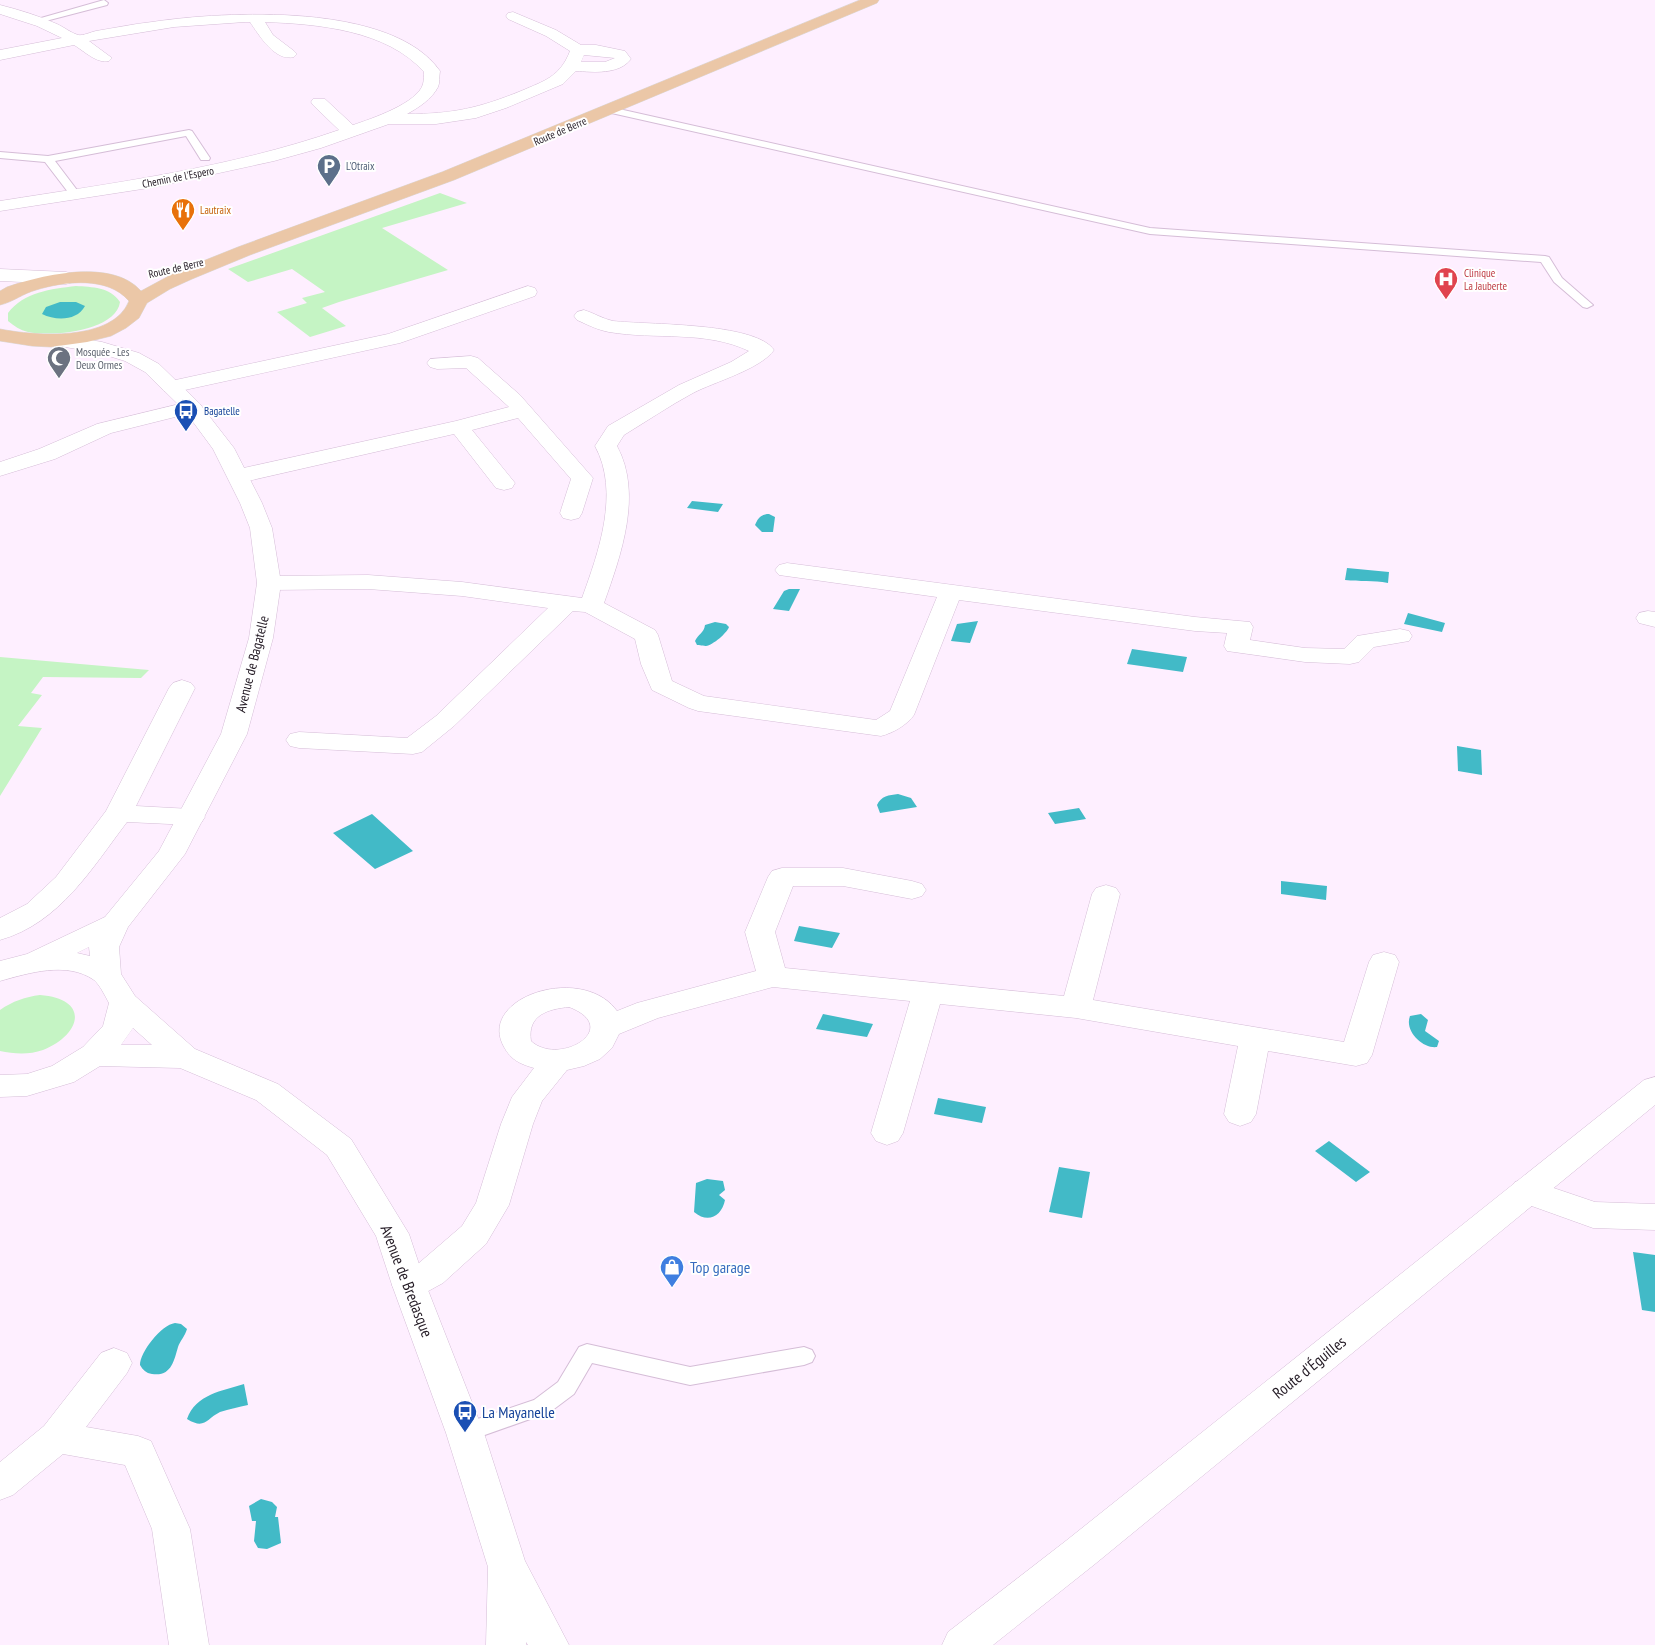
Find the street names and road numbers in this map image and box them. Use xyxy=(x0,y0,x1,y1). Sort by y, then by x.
street label: Route de Berre xyxy=(531,113,589,148)
street label: Chemin de l'Espero xyxy=(141,163,215,191)
street label: Route de Berre xyxy=(147,255,205,281)
street label: Avenue de Bagatelle xyxy=(231,614,273,714)
street label: Avenue de Bredasque xyxy=(376,1222,438,1340)
street label: Route d'Éguilles xyxy=(1268,1331,1350,1403)

